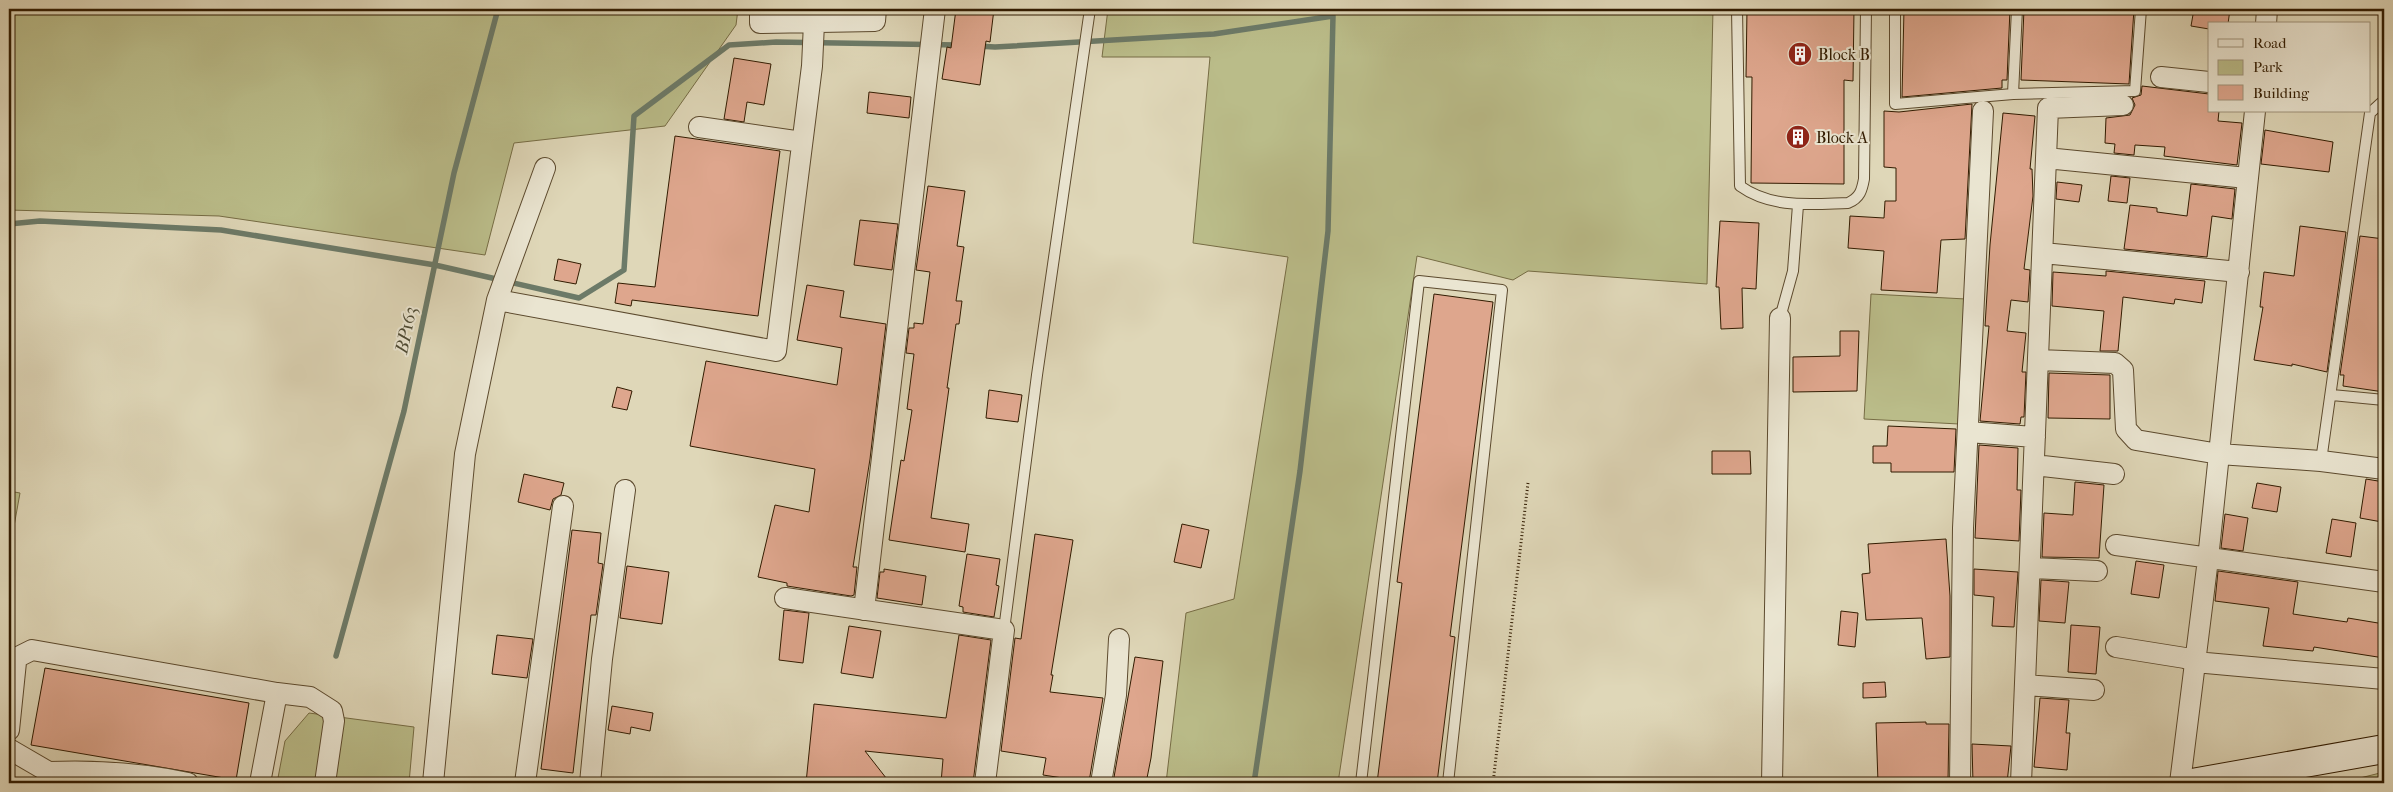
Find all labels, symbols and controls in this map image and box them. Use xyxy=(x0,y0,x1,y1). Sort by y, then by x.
legend xyxy=(2208,22,2370,112)
text: Road xyxy=(2253,34,2287,52)
building icon: Block B xyxy=(1787,41,1813,67)
place label: Block B xyxy=(1818,45,1870,64)
text: Park xyxy=(2253,58,2283,76)
text: Building xyxy=(2253,84,2310,102)
building icon: Block A xyxy=(1785,124,1811,150)
place label: Block A xyxy=(1816,128,1869,147)
water label: BP163 xyxy=(391,305,422,357)

